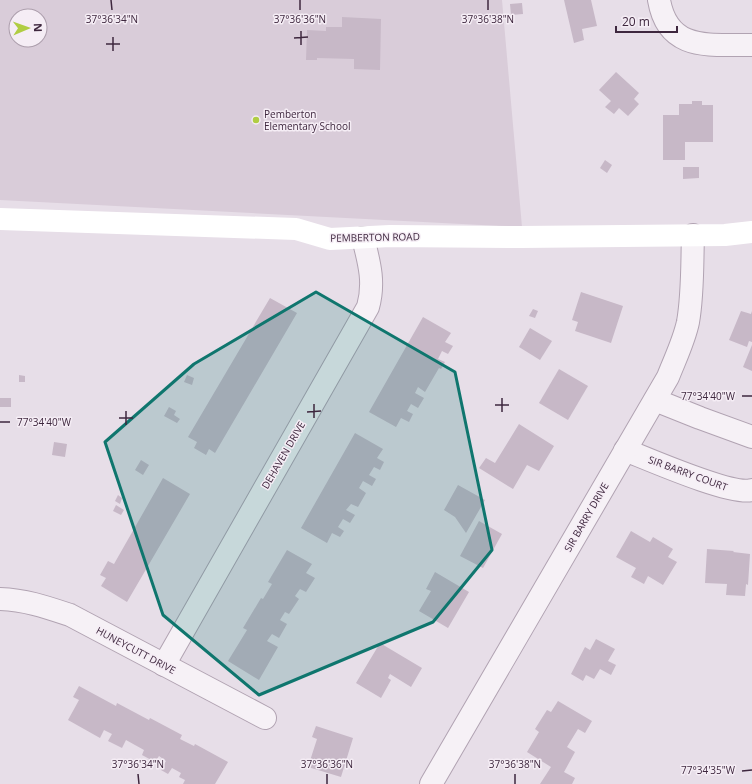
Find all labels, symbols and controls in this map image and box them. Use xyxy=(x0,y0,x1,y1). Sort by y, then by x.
north arrow xyxy=(8,8,48,48)
scale bar xyxy=(616,8,677,34)
text: 37°36'34"N xyxy=(86,12,138,26)
text: 37°36'36"N xyxy=(274,12,326,26)
text: 37°36'38"N xyxy=(462,12,514,26)
text: 20 m xyxy=(622,13,650,30)
text: N xyxy=(31,23,46,32)
place label: Pemberton Elementary School xyxy=(264,107,350,133)
marker: Pemberton Elementary School xyxy=(251,115,261,125)
street label: PEMBERTON ROAD xyxy=(330,229,420,245)
text: 77°34'40"W xyxy=(681,389,736,403)
text: 77°34'40"W xyxy=(17,415,72,429)
street label: DEHAVEN DRIVE xyxy=(258,419,308,491)
street label: SIR BARRY COURT xyxy=(646,452,730,494)
street label: SIR BARRY DRIVE xyxy=(560,480,612,554)
street label: HUNEYCUTT DRIVE xyxy=(94,623,178,677)
text: 37°36'34"N xyxy=(112,757,164,771)
text: 37°36'36"N xyxy=(301,757,353,771)
text: 37°36'38"N xyxy=(489,757,541,771)
text: 77°34'35"W xyxy=(681,763,736,777)

